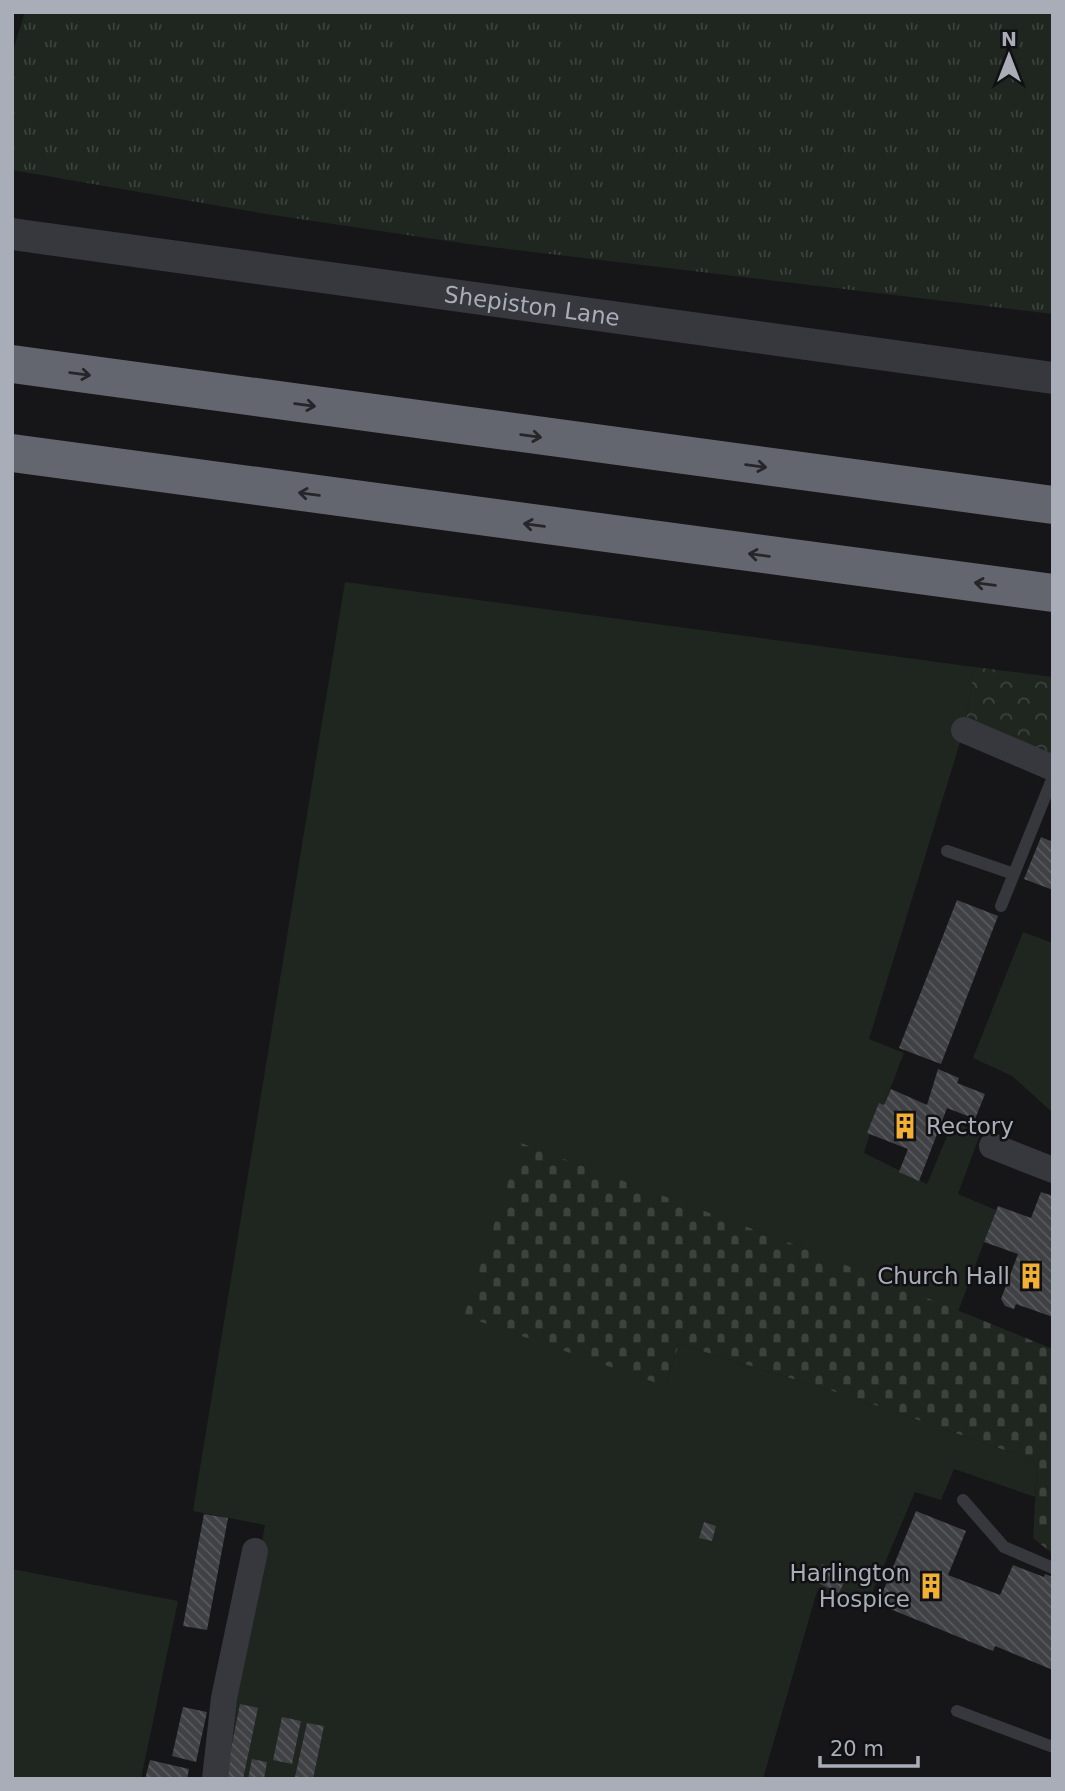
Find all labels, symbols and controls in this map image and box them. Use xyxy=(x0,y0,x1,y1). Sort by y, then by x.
north arrow xyxy=(974,21,1044,91)
text: N xyxy=(1001,28,1017,50)
street label: Shepiston Lane xyxy=(443,281,621,331)
one-way arrow xyxy=(68,368,91,381)
one-way arrow xyxy=(293,399,316,412)
one-way arrow xyxy=(519,429,541,442)
one-way arrow xyxy=(744,459,767,472)
one-way arrow xyxy=(298,487,320,500)
one-way arrow xyxy=(523,518,546,531)
one-way arrow xyxy=(749,549,771,562)
one-way arrow xyxy=(974,578,997,591)
building icon: Rectory xyxy=(890,1111,920,1141)
place label: Rectory xyxy=(926,1113,1014,1139)
building icon: Church Hall xyxy=(1016,1261,1046,1291)
place label: Church Hall xyxy=(877,1263,1010,1289)
place label: Harlington Hospice xyxy=(790,1560,910,1612)
building icon: Harlington Hospice xyxy=(916,1571,946,1601)
scale bar xyxy=(820,1724,918,1768)
text: 20 m xyxy=(830,1737,884,1761)

